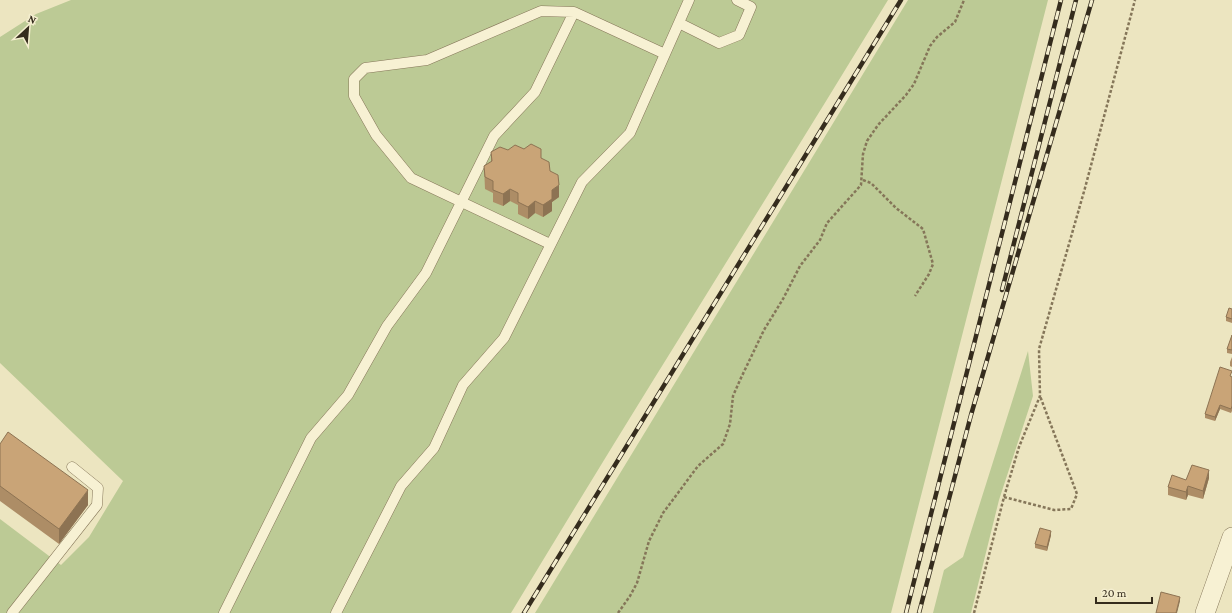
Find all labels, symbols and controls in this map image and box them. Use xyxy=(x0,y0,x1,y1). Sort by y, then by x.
north arrow xyxy=(8,8,48,48)
text: N xyxy=(26,12,39,26)
scale bar xyxy=(1096,579,1152,605)
text: 20 m xyxy=(1102,586,1127,600)

